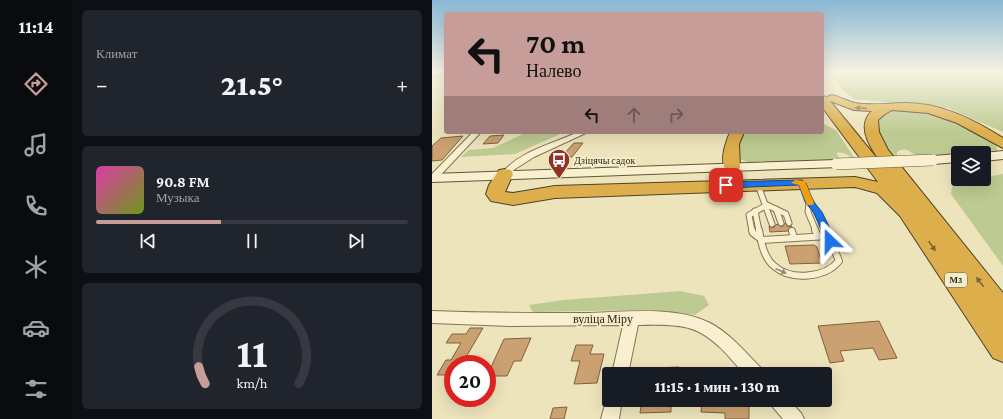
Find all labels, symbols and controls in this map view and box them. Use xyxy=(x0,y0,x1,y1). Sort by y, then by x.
text: 11:14 xyxy=(19,17,53,37)
icon: left xyxy=(460,28,512,80)
text: 70 m xyxy=(526,28,585,59)
text: Климат xyxy=(96,46,137,61)
text: Налево xyxy=(526,61,582,81)
text: 21.5° xyxy=(221,68,283,101)
icon: directions xyxy=(22,70,50,98)
text: − xyxy=(96,72,108,97)
text: + xyxy=(396,72,408,97)
icon: left xyxy=(581,104,603,126)
icon: ahead xyxy=(623,104,645,126)
icon: right xyxy=(665,104,687,126)
one-way arrow xyxy=(855,104,867,111)
icon: music xyxy=(22,131,50,159)
map controls xyxy=(951,146,991,186)
button: layers xyxy=(951,146,991,186)
bus stop icon: Дзіцячы садок xyxy=(546,147,572,180)
place label: Дзіцячы садок xyxy=(574,155,635,166)
pin xyxy=(709,168,743,202)
text: 90.8 FM xyxy=(156,174,210,190)
icon: arrive xyxy=(715,174,737,196)
text: Музыка xyxy=(156,190,200,205)
icon: phone xyxy=(22,192,50,220)
position arrow xyxy=(809,220,851,262)
icon: previous xyxy=(137,230,159,252)
icon: pause xyxy=(241,230,263,252)
icon: next xyxy=(345,230,367,252)
one-way arrow xyxy=(928,241,936,251)
icon: climate xyxy=(22,253,50,281)
one-way arrow xyxy=(775,268,787,274)
road number: М3 xyxy=(945,273,967,287)
one-way arrow xyxy=(976,277,984,287)
street label: вуліца Міру xyxy=(573,312,633,326)
icon: car xyxy=(22,314,50,342)
text: 11 xyxy=(236,330,268,376)
speed limit sign: 20 xyxy=(444,355,496,407)
text: km/h xyxy=(237,374,268,390)
icon: filters xyxy=(22,375,50,403)
text: 11:15 · 1 мин · 130 m xyxy=(654,379,780,395)

